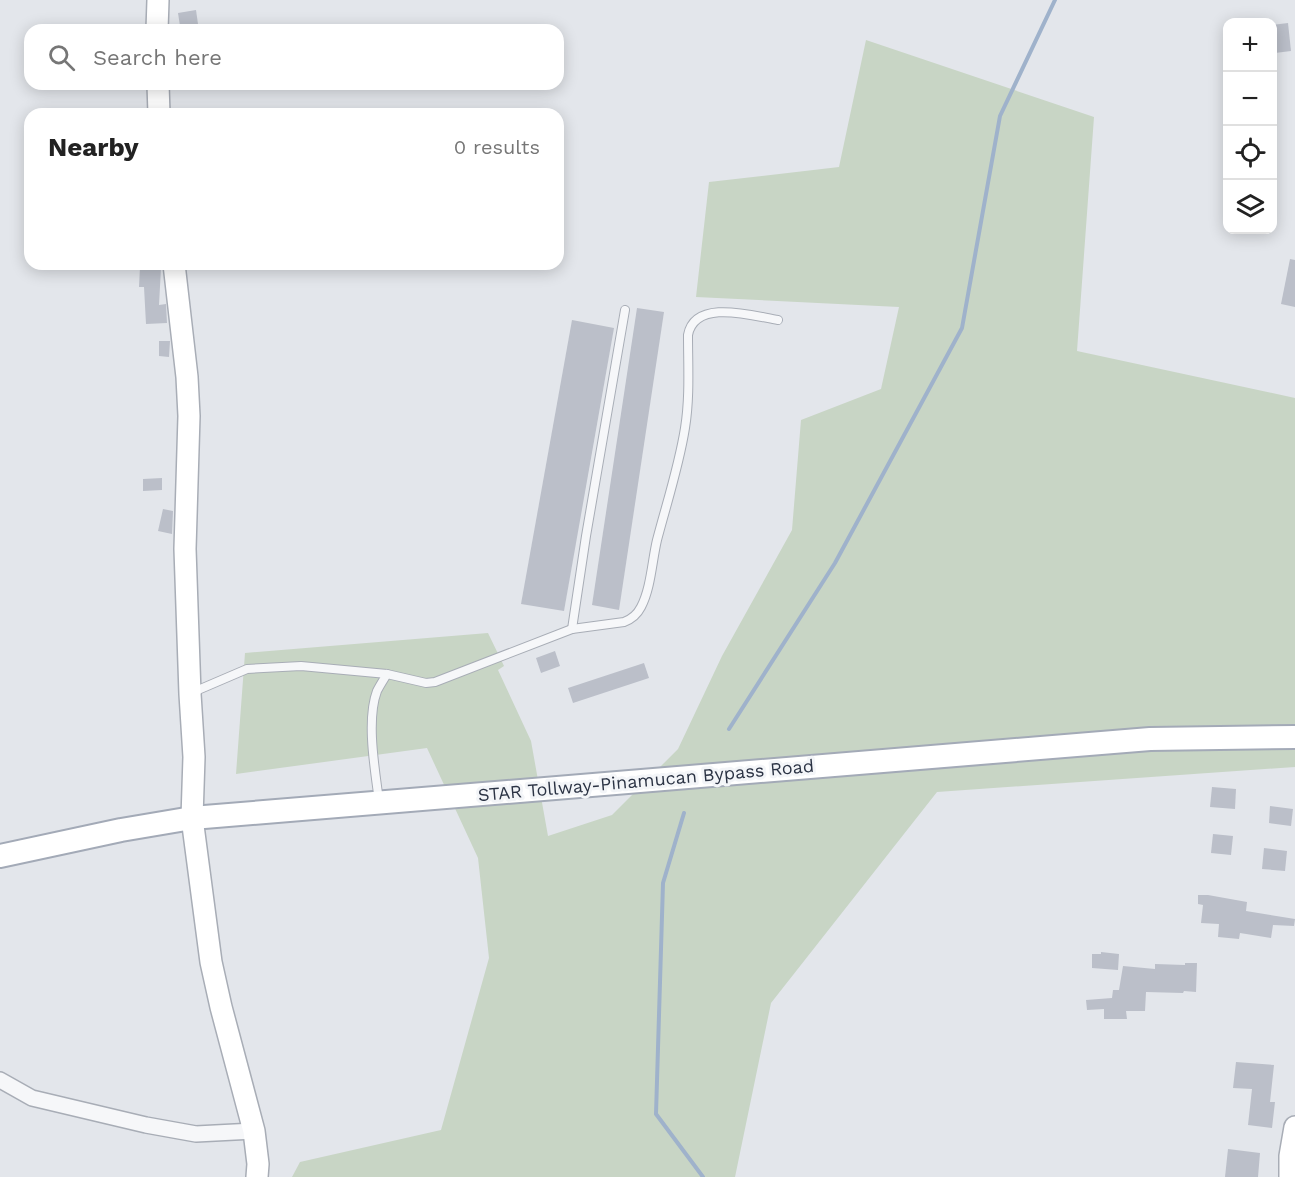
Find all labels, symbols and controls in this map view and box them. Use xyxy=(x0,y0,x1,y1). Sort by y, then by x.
map controls xyxy=(1223,18,1277,234)
button: + xyxy=(1223,18,1277,72)
search box xyxy=(24,24,564,90)
icon: search xyxy=(45,41,78,74)
text: Search here xyxy=(93,45,222,70)
button: − xyxy=(1223,72,1277,126)
button: locate xyxy=(1223,126,1277,180)
text: Nearby xyxy=(48,132,139,162)
text: 0 results xyxy=(454,135,540,159)
button: layers xyxy=(1223,180,1277,234)
street label: STAR Tollway-Pinamucan Bypass Road xyxy=(477,755,815,805)

